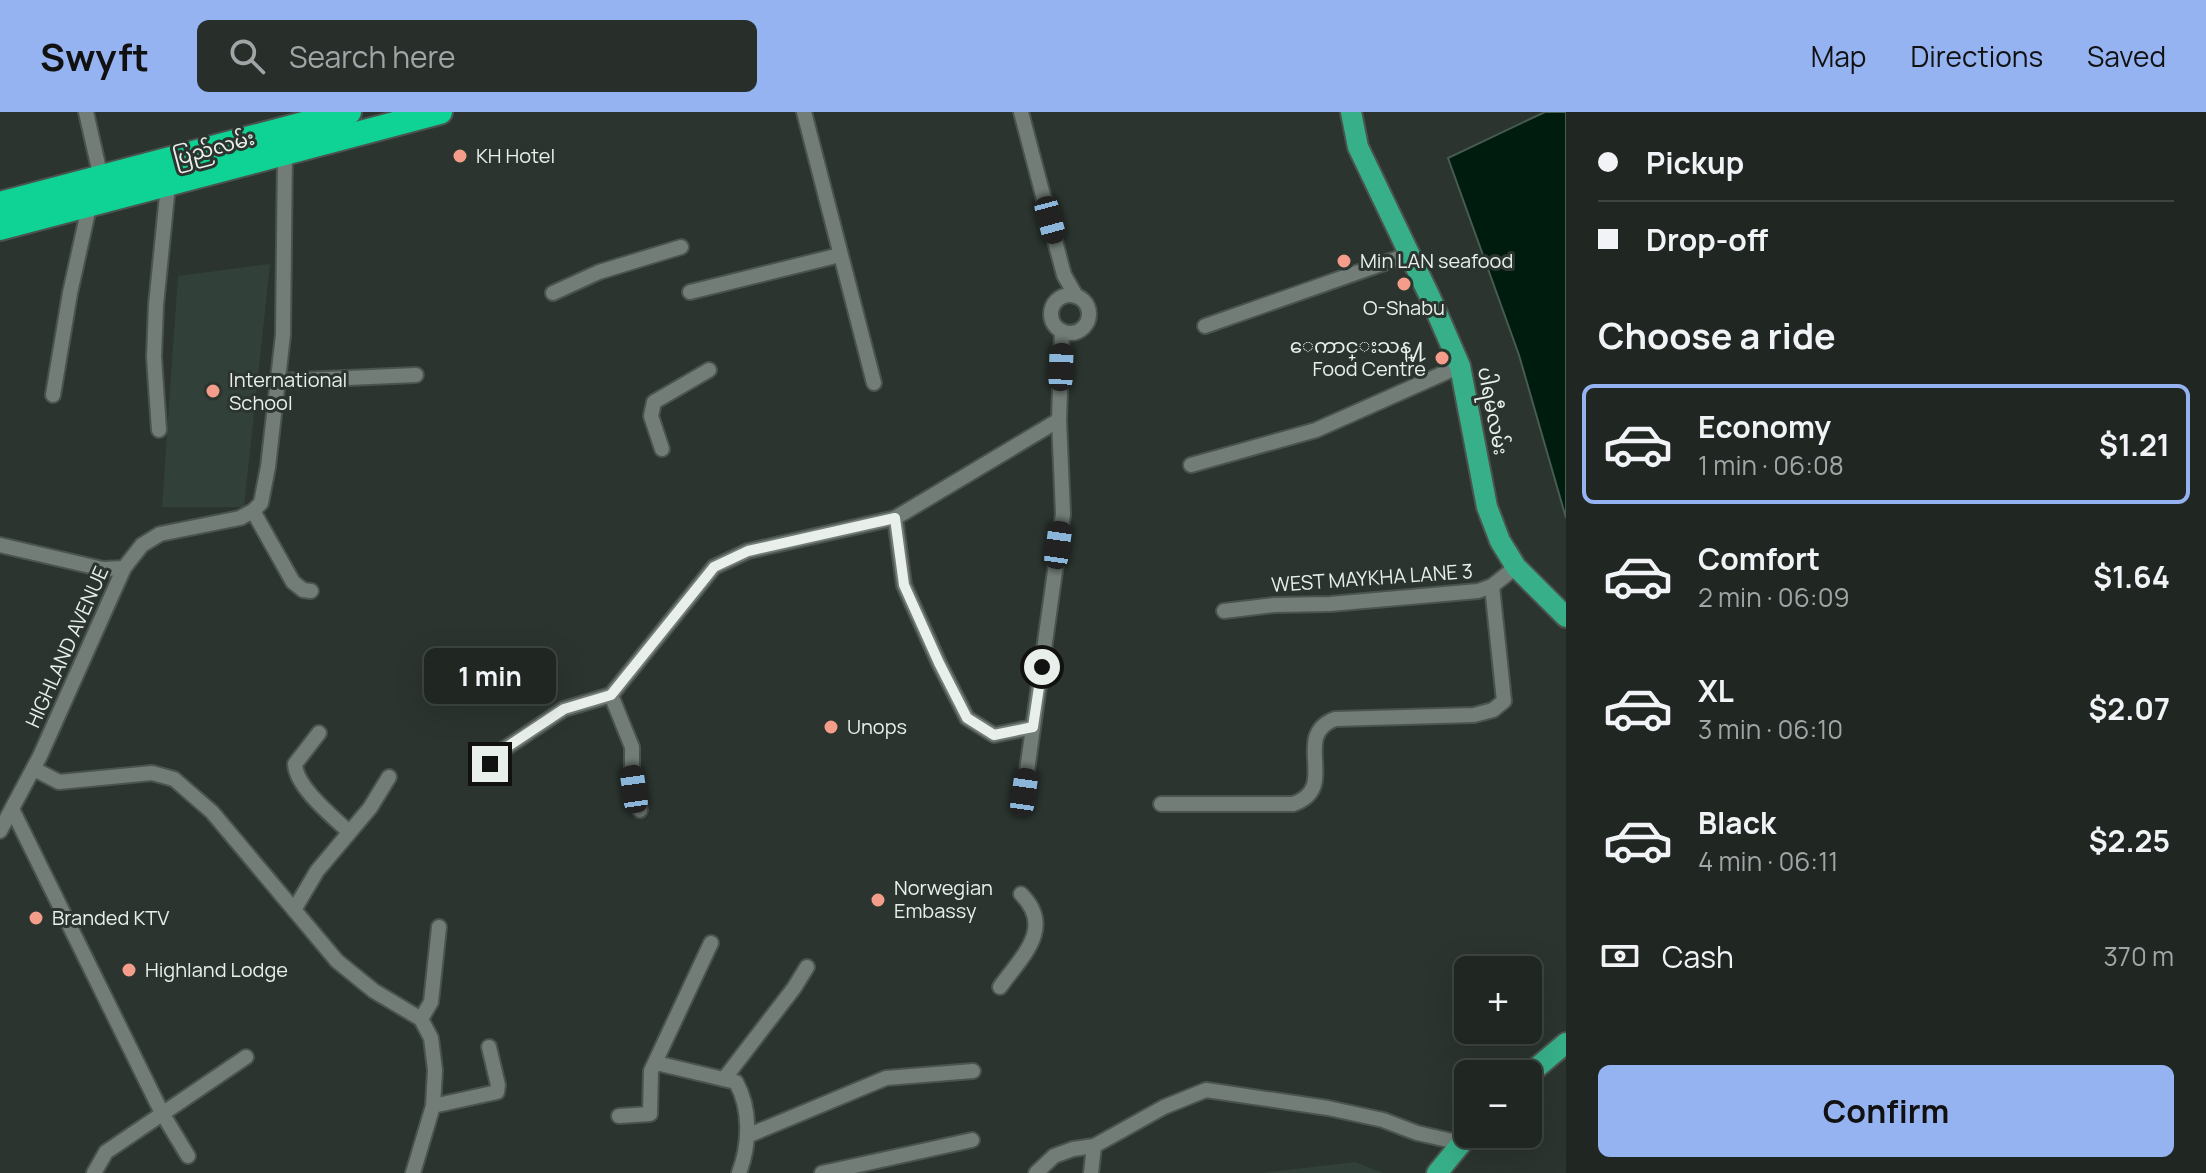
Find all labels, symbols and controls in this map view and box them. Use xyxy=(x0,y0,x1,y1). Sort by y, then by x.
search box xyxy=(197,20,757,92)
text: Swyft xyxy=(40,30,149,82)
icon: search xyxy=(225,34,269,78)
text: Search here xyxy=(289,36,456,77)
text: Map xyxy=(1811,37,1866,75)
text: Directions xyxy=(1910,37,2043,75)
text: Saved xyxy=(2087,37,2166,75)
street label: ပြည်လမ်း xyxy=(170,124,258,174)
place label: KH Hotel xyxy=(476,142,555,169)
text: Pickup xyxy=(1646,142,1744,183)
marker: KH Hotel xyxy=(451,147,469,165)
car xyxy=(1032,194,1068,246)
text: Drop-off xyxy=(1646,219,1768,260)
place label: Min LAN seafood xyxy=(1360,247,1513,274)
marker: Min LAN seafood xyxy=(1335,252,1353,270)
marker: O-Shabu xyxy=(1395,275,1413,293)
place label: O-Shabu xyxy=(1363,294,1445,321)
text: Choose a ride xyxy=(1598,311,1836,360)
place label: ေကာင္းသန္႔ Food Centre xyxy=(1290,332,1426,382)
car xyxy=(1048,343,1074,391)
marker: ေကာင္းသန္႔ Food Centre xyxy=(1433,349,1451,367)
street label: ပါရမီလမ်း xyxy=(1469,365,1515,458)
place label: International School xyxy=(229,366,347,416)
marker: International School xyxy=(204,382,222,400)
text: Economy xyxy=(1698,406,1831,447)
icon: car xyxy=(1602,408,1674,480)
text: $1.21 xyxy=(2099,424,2170,465)
text: 1 min · 06:08 xyxy=(1698,447,1844,483)
car xyxy=(1043,520,1073,570)
text: Comfort xyxy=(1698,538,1820,579)
icon: car xyxy=(1602,540,1674,612)
text: $1.64 xyxy=(2093,556,2170,597)
street label: WEST MAYKHA LANE 3 xyxy=(1270,557,1474,598)
street label: HIGHLAND AVENUE xyxy=(19,562,114,732)
text: 2 min · 06:09 xyxy=(1698,579,1850,615)
callout: 1 min xyxy=(424,648,556,704)
route start xyxy=(1024,649,1060,685)
text: 1 min xyxy=(458,658,522,694)
text: XL xyxy=(1698,670,1734,711)
icon: car xyxy=(1602,672,1674,744)
text: $2.07 xyxy=(2088,688,2170,729)
text: 3 min · 06:10 xyxy=(1698,711,1843,747)
place label: Unops xyxy=(847,713,907,740)
marker: Unops xyxy=(822,718,840,736)
route end xyxy=(472,746,508,782)
car xyxy=(619,764,649,814)
car xyxy=(1009,767,1039,817)
text: Black xyxy=(1698,802,1776,843)
icon: car xyxy=(1602,804,1674,876)
text: $2.25 xyxy=(2089,820,2170,861)
text: 4 min · 06:11 xyxy=(1698,843,1838,879)
place label: Norwegian Embassy xyxy=(894,874,993,924)
marker: Norwegian Embassy xyxy=(869,891,887,909)
place label: Branded KTV xyxy=(52,904,169,931)
marker: Branded KTV xyxy=(27,909,45,927)
icon: cash xyxy=(1598,934,1642,978)
text: Cash xyxy=(1662,936,1734,977)
text: 370 m xyxy=(2103,938,2174,974)
place label: Highland Lodge xyxy=(145,956,288,983)
map controls xyxy=(1454,956,1542,1148)
button: + xyxy=(1454,956,1542,1044)
marker: Highland Lodge xyxy=(120,961,138,979)
button: − xyxy=(1454,1060,1542,1148)
button: Confirm xyxy=(1598,1065,2174,1157)

